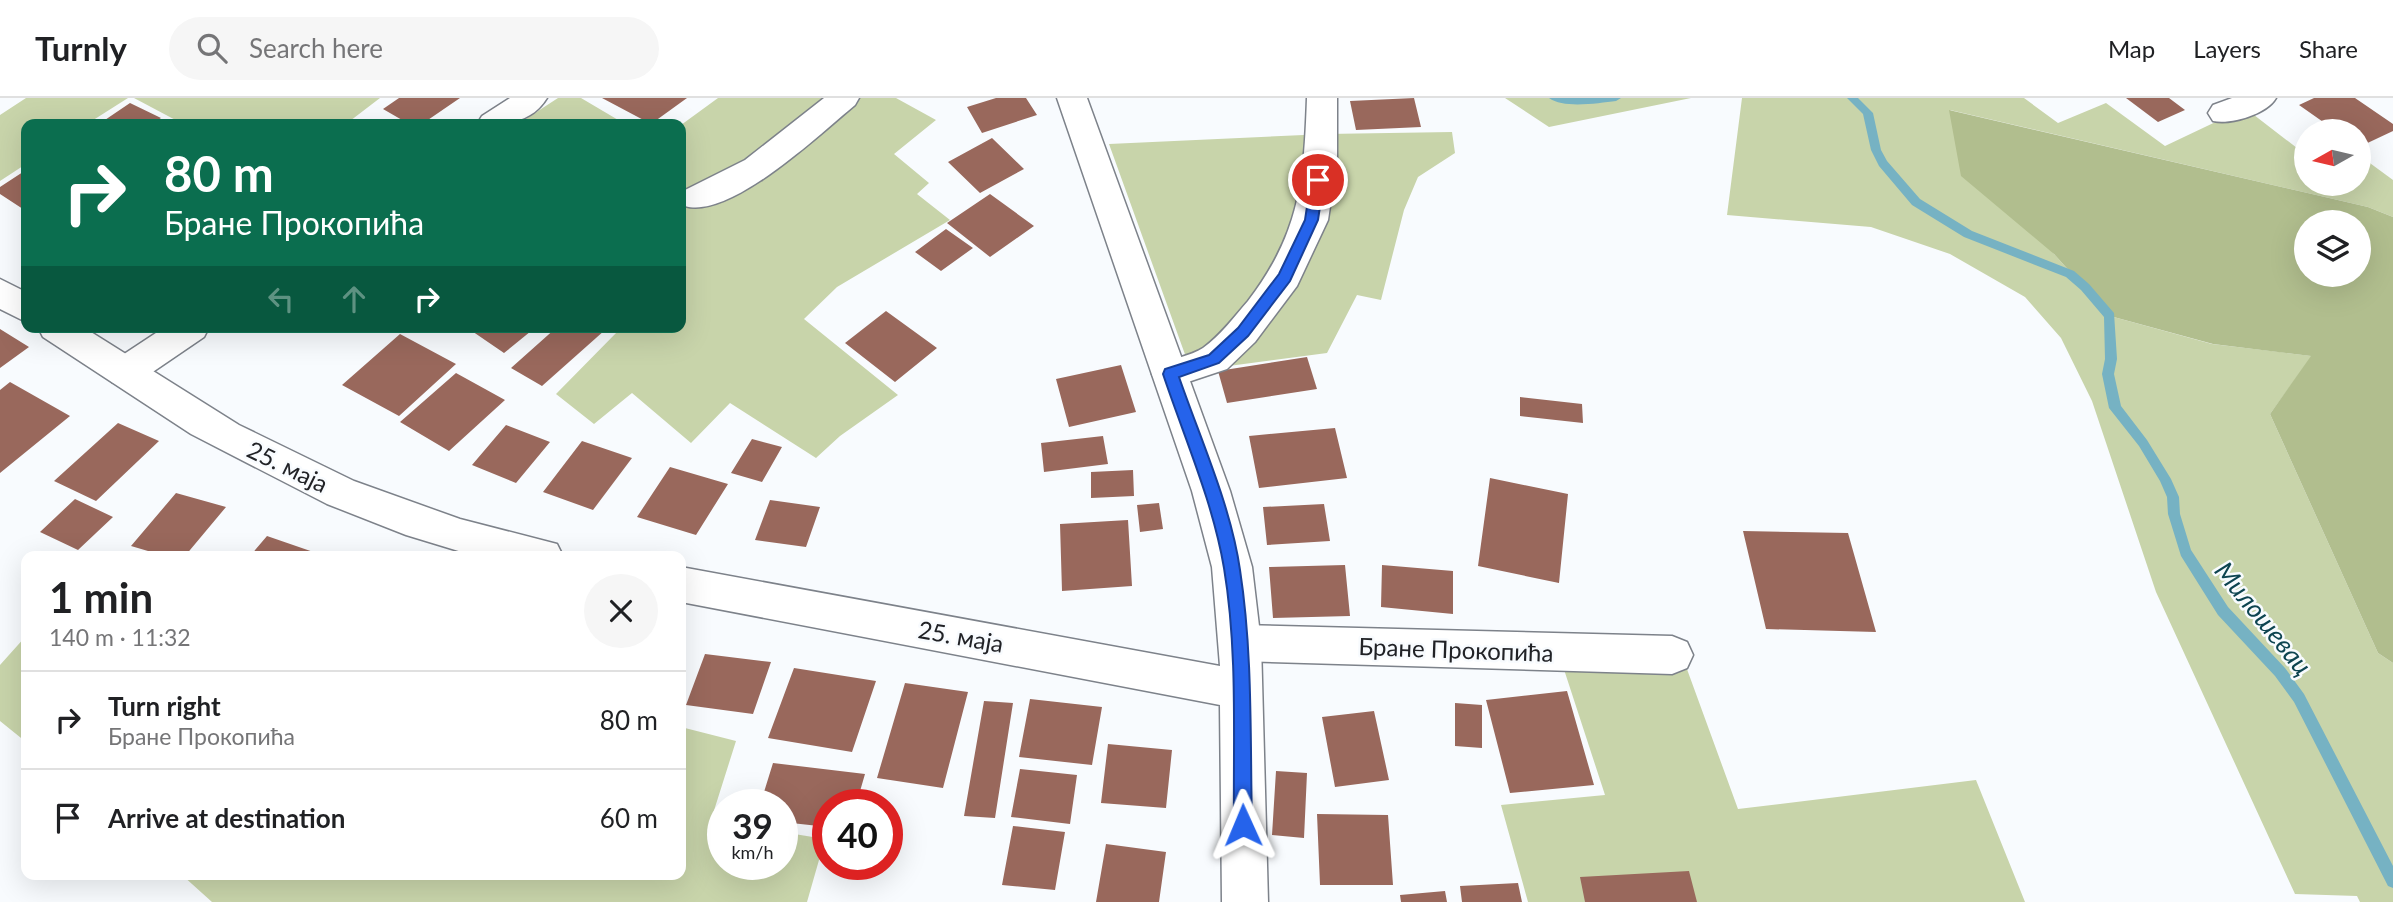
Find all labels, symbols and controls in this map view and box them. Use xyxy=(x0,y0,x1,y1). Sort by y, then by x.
search box xyxy=(169,17,659,80)
text: Turnly xyxy=(35,28,127,68)
icon: search xyxy=(193,29,231,67)
text: Search here xyxy=(249,32,383,64)
text: Map xyxy=(2108,34,2155,63)
text: Layers xyxy=(2193,34,2261,63)
text: Share xyxy=(2299,34,2358,63)
north arrow xyxy=(2294,119,2371,196)
map controls xyxy=(2294,119,2371,287)
text: 80 m xyxy=(164,144,274,202)
icon: right xyxy=(49,147,140,238)
pin xyxy=(1288,150,1348,210)
icon: arrive xyxy=(1299,161,1337,199)
text: Бране Прокопића xyxy=(164,203,424,242)
button: layers xyxy=(2294,210,2371,287)
icon: left xyxy=(262,280,300,318)
icon: ahead xyxy=(335,280,373,318)
icon: right xyxy=(408,280,446,318)
street label: 25. маја xyxy=(243,434,333,498)
water label: Милошевац xyxy=(2209,555,2319,681)
text: 1 min xyxy=(49,572,153,622)
button: close xyxy=(584,574,658,648)
street label: 25. маја xyxy=(916,614,1006,658)
text: 140 m · 11:32 xyxy=(49,623,191,651)
street label: Бране Прокопића xyxy=(1358,631,1554,667)
text: Turn right xyxy=(108,690,221,722)
icon: right xyxy=(49,701,87,739)
text: 80 m xyxy=(600,704,658,736)
text: Бране Прокопића xyxy=(108,722,295,750)
position arrow xyxy=(1206,788,1280,862)
speed limit sign: 40 xyxy=(812,789,903,880)
icon: arrive xyxy=(49,799,87,837)
text: Arrive at destination xyxy=(108,802,345,834)
text: 60 m xyxy=(600,802,658,834)
text: 39 xyxy=(732,804,773,846)
text: km/h xyxy=(731,841,774,863)

